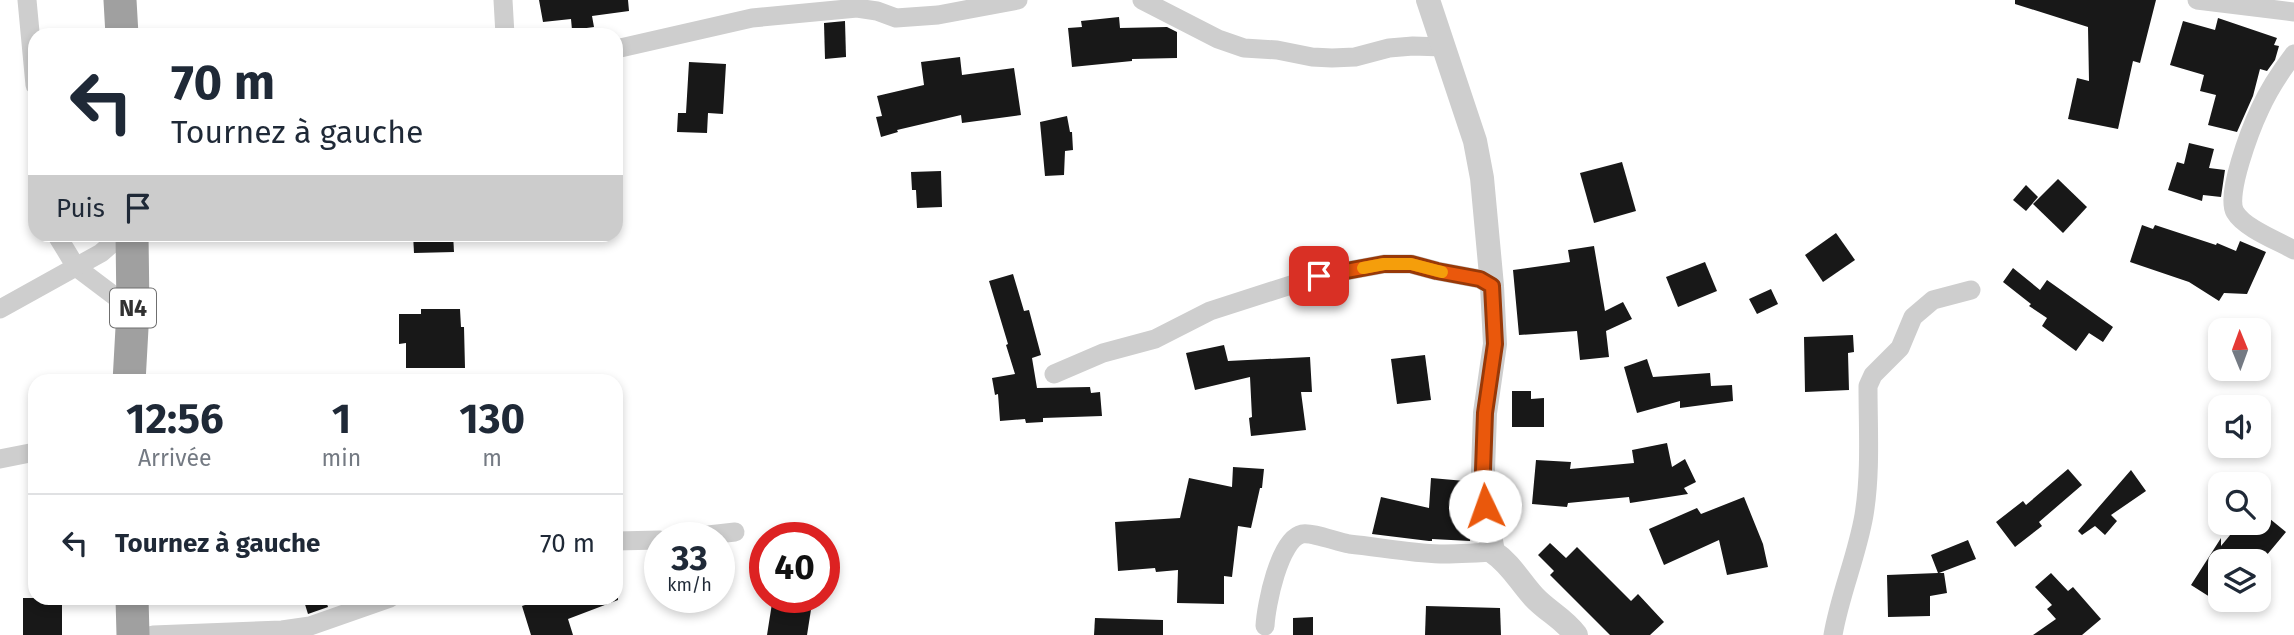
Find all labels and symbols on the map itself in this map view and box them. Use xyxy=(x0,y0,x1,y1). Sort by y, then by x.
pin xyxy=(1289,246,1349,306)
road number: N4 xyxy=(110,288,156,328)
north arrow xyxy=(2208,318,2272,382)
position arrow xyxy=(1448,469,1522,543)
speed limit sign: 40 xyxy=(749,522,840,613)

